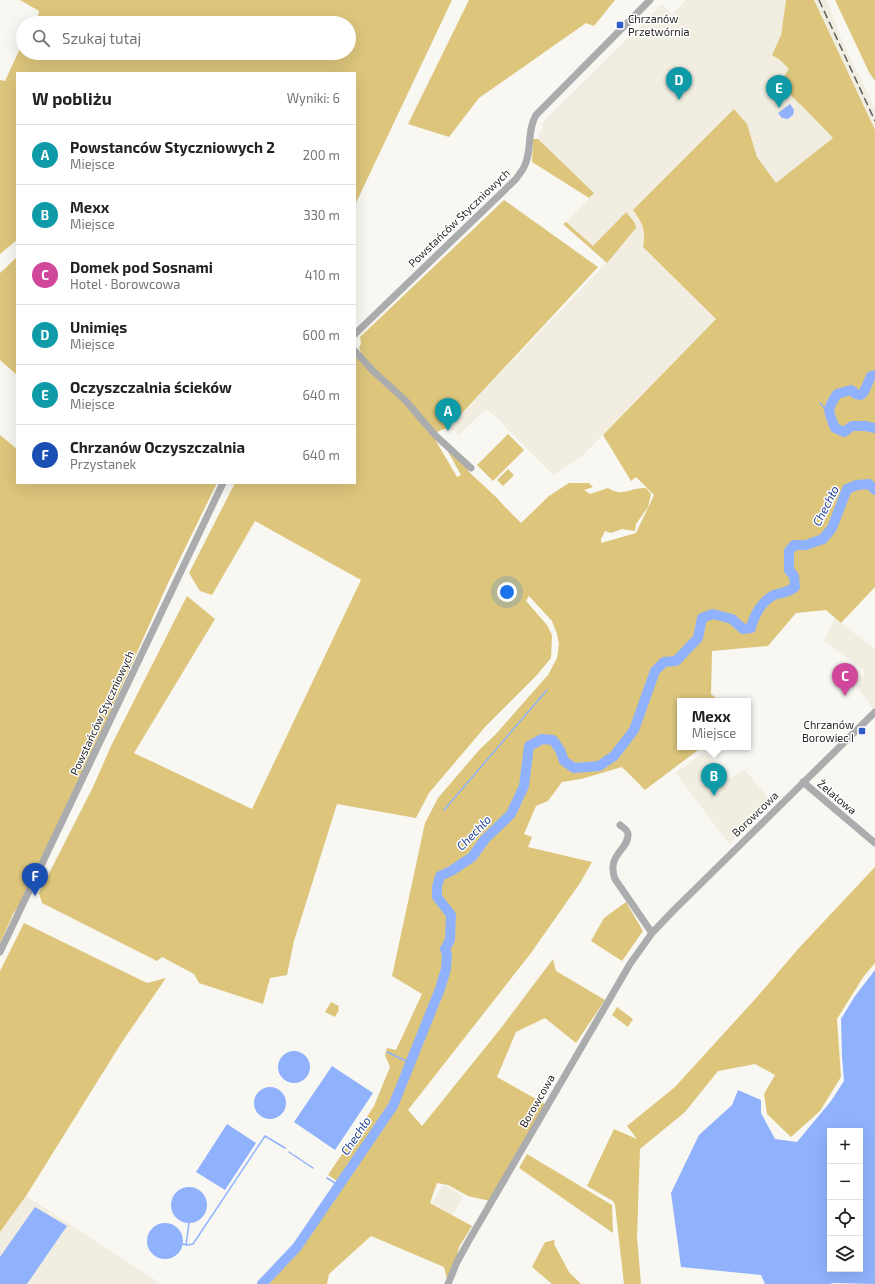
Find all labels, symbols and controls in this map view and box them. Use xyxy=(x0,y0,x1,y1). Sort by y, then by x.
place label: Chrzanów Przetwórnia xyxy=(628,12,689,38)
search box xyxy=(16,16,356,60)
marker: Chrzanów Przetwórnia xyxy=(615,20,625,30)
icon: search xyxy=(30,27,52,49)
text: Szukaj tutaj xyxy=(62,29,141,47)
pin: D xyxy=(666,67,692,100)
pin: E xyxy=(766,75,792,108)
text: W pobliżu xyxy=(32,88,112,108)
text: Wyniki: 6 xyxy=(287,90,340,106)
text: Powstanców Styczniowych 2 xyxy=(70,138,275,156)
text: A xyxy=(41,147,49,163)
text: 200 m xyxy=(303,147,340,163)
text: Miejsce xyxy=(70,156,115,172)
street label: Powstańców Styczniowych xyxy=(405,166,512,269)
text: Mexx xyxy=(70,198,109,216)
text: B xyxy=(41,207,49,223)
text: 330 m xyxy=(303,207,340,223)
text: Miejsce xyxy=(70,216,115,232)
text: Domek pod Sosnami xyxy=(70,258,213,276)
text: C xyxy=(41,267,49,283)
text: 410 m xyxy=(305,267,340,283)
text: Hotel · Borowcowa xyxy=(70,276,180,292)
text: Unimięs xyxy=(70,318,127,336)
text: D xyxy=(41,327,49,343)
text: 600 m xyxy=(303,327,340,343)
text: Miejsce xyxy=(70,336,115,352)
text: Oczyszczalnia ścieków xyxy=(70,378,232,396)
text: E xyxy=(41,387,49,403)
text: 640 m xyxy=(302,387,340,403)
text: Miejsce xyxy=(70,396,115,412)
pin: A xyxy=(435,398,461,431)
text: Chrzanów Oczyszczalnia xyxy=(70,438,245,456)
text: F xyxy=(41,447,49,463)
text: 640 m xyxy=(302,447,340,463)
text: Przystanek xyxy=(70,456,136,472)
water label: Chechło xyxy=(809,483,841,528)
your location xyxy=(497,582,517,602)
street label: Powstańców Styczniowych xyxy=(67,649,136,777)
pin: C xyxy=(832,663,858,696)
popup xyxy=(677,698,751,750)
text: Mexx xyxy=(692,707,731,725)
place label: Chrzanów Borowiec I xyxy=(802,718,854,744)
text: Miejsce xyxy=(692,725,736,741)
marker: Chrzanów Borowiec I xyxy=(857,726,867,736)
pin: B xyxy=(701,763,727,796)
street label: Żelatowa xyxy=(815,777,859,817)
street label: Borowcowa xyxy=(729,788,780,839)
water label: Chechło xyxy=(453,812,494,853)
pin: F xyxy=(22,863,48,896)
street label: Borowcowa xyxy=(516,1072,557,1130)
water label: Chechło xyxy=(337,1113,373,1157)
map controls xyxy=(827,1128,863,1272)
button: + xyxy=(827,1128,863,1164)
button: − xyxy=(827,1164,863,1200)
button: locate xyxy=(827,1200,863,1236)
button: layers xyxy=(827,1236,863,1272)

